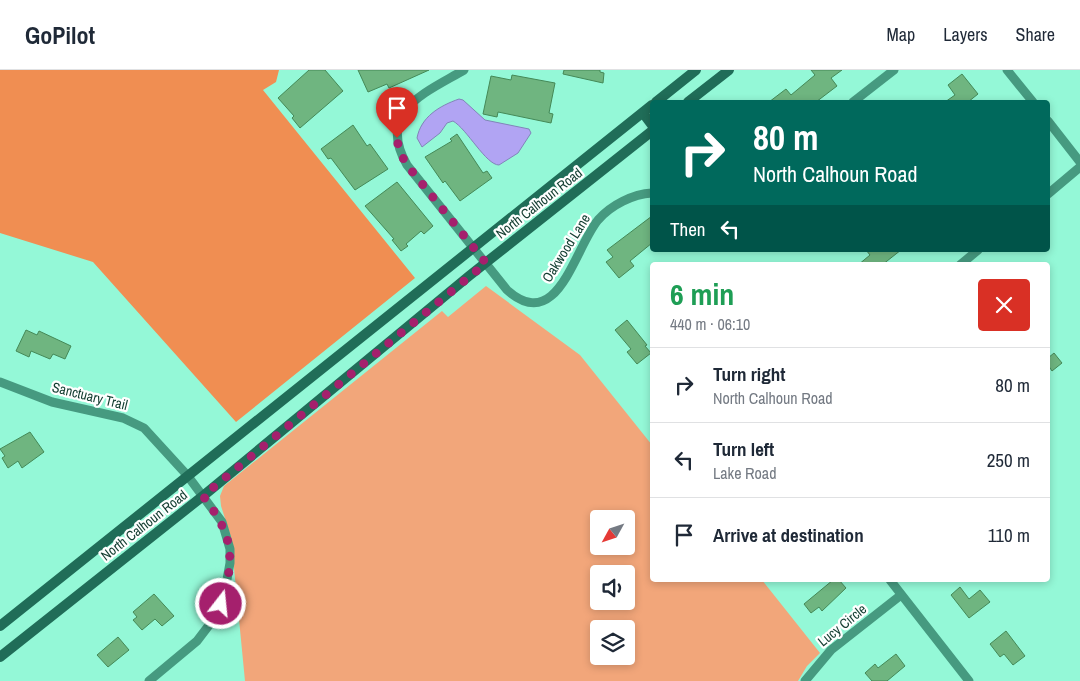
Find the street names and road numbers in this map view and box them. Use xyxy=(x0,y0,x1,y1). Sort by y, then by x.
street label: North Calhoun Road xyxy=(492,164,586,242)
street label: Oakwood Lane xyxy=(538,210,594,286)
street label: Sanctuary Trail xyxy=(50,378,130,414)
street label: North Calhoun Road xyxy=(97,486,191,564)
street label: Lucy Circle xyxy=(814,600,870,650)

